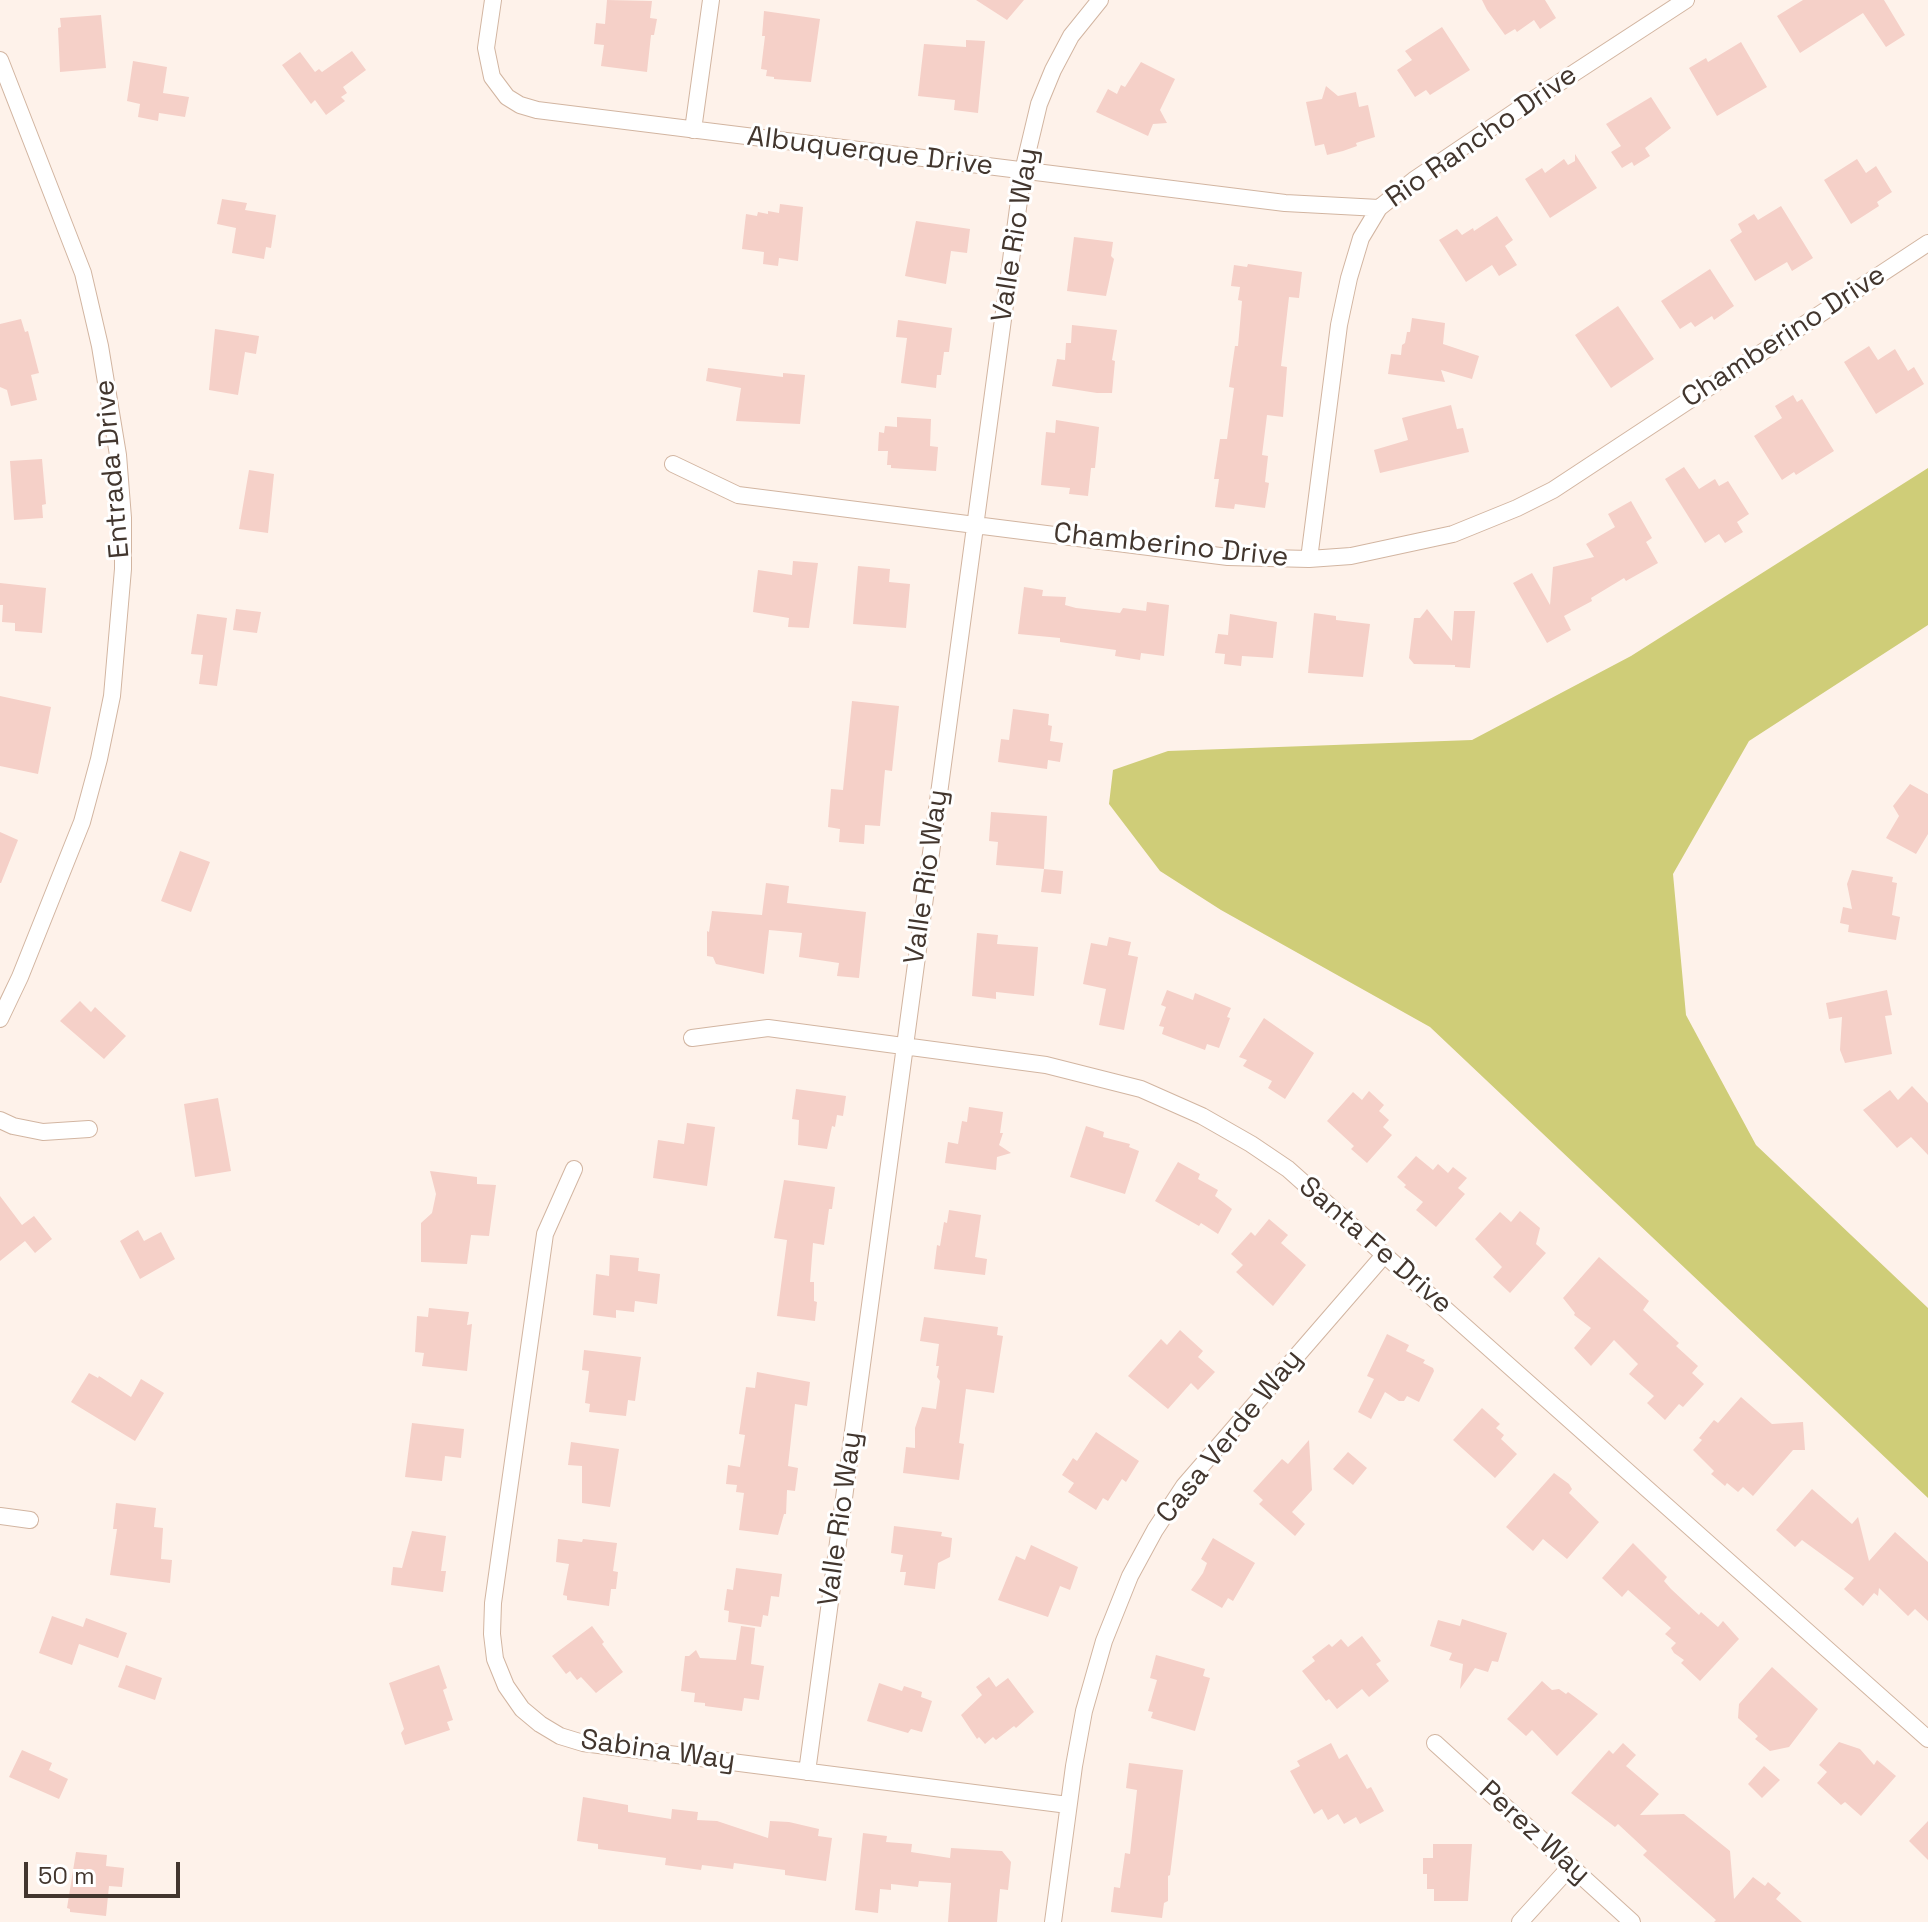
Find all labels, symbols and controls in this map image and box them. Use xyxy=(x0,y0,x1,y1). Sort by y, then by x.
street label: Rio Rancho Drive xyxy=(1380,59,1584,215)
street label: Albuquerque Drive xyxy=(745,120,995,184)
street label: Valle Rio Way xyxy=(986,145,1046,325)
street label: Chamberino Drive xyxy=(1676,259,1892,415)
street label: Entrada Drive xyxy=(88,378,138,560)
street label: Chamberino Drive xyxy=(1052,517,1290,575)
street label: Valle Rio Way xyxy=(898,787,956,967)
street label: Santa Fe Drive xyxy=(1292,1170,1458,1322)
street label: Casa Verde Way xyxy=(1150,1343,1310,1531)
street label: Valle Rio Way xyxy=(812,1429,870,1609)
street label: Sabina Way xyxy=(579,1724,737,1778)
street label: Perez Way xyxy=(1471,1774,1597,1892)
scale bar xyxy=(28,1846,184,1896)
text: 50 m xyxy=(38,1860,95,1891)

